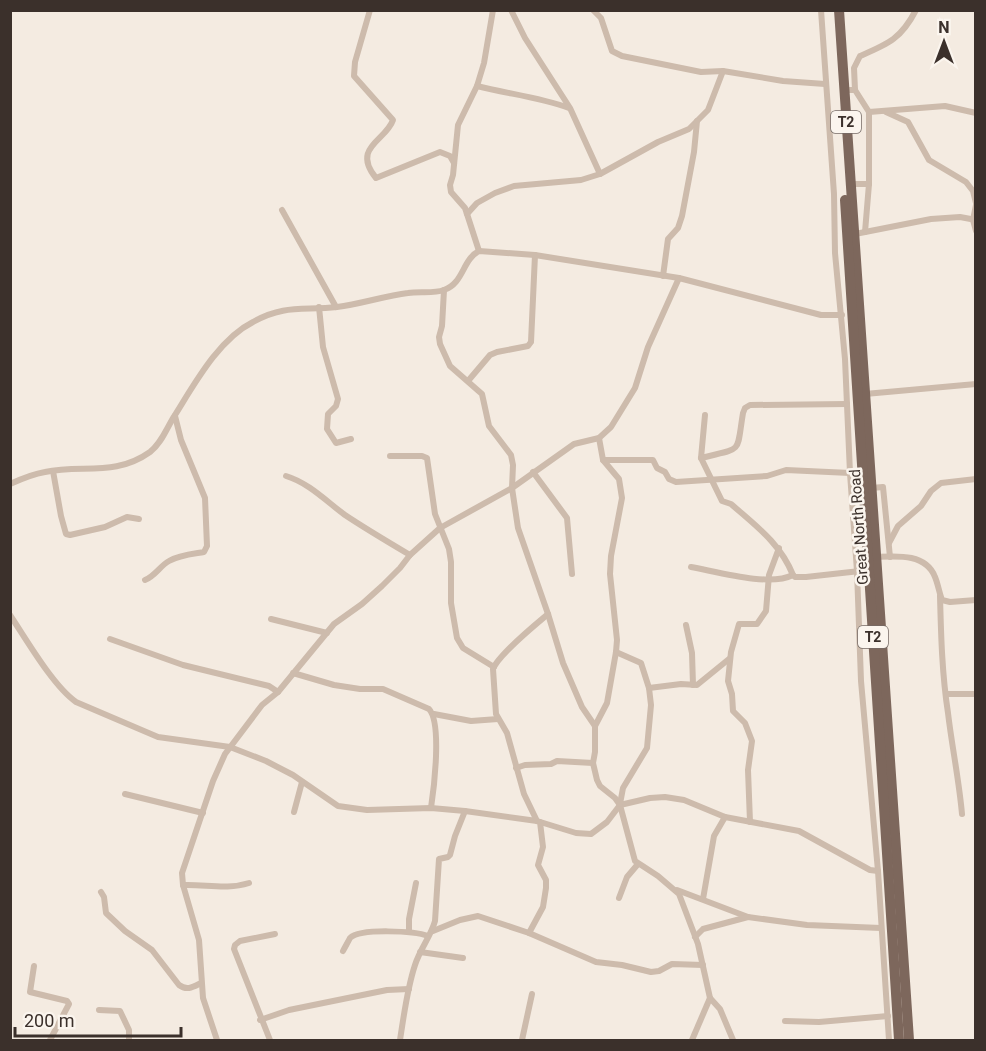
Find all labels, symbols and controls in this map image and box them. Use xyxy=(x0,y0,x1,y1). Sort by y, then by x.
north arrow xyxy=(914,12,974,72)
text: N xyxy=(938,18,950,37)
road number: T2 xyxy=(831,111,861,133)
street label: Great North Road xyxy=(846,469,872,585)
road number: T2 xyxy=(858,626,888,648)
scale bar xyxy=(15,1000,182,1038)
text: 200 m xyxy=(24,1010,75,1031)

